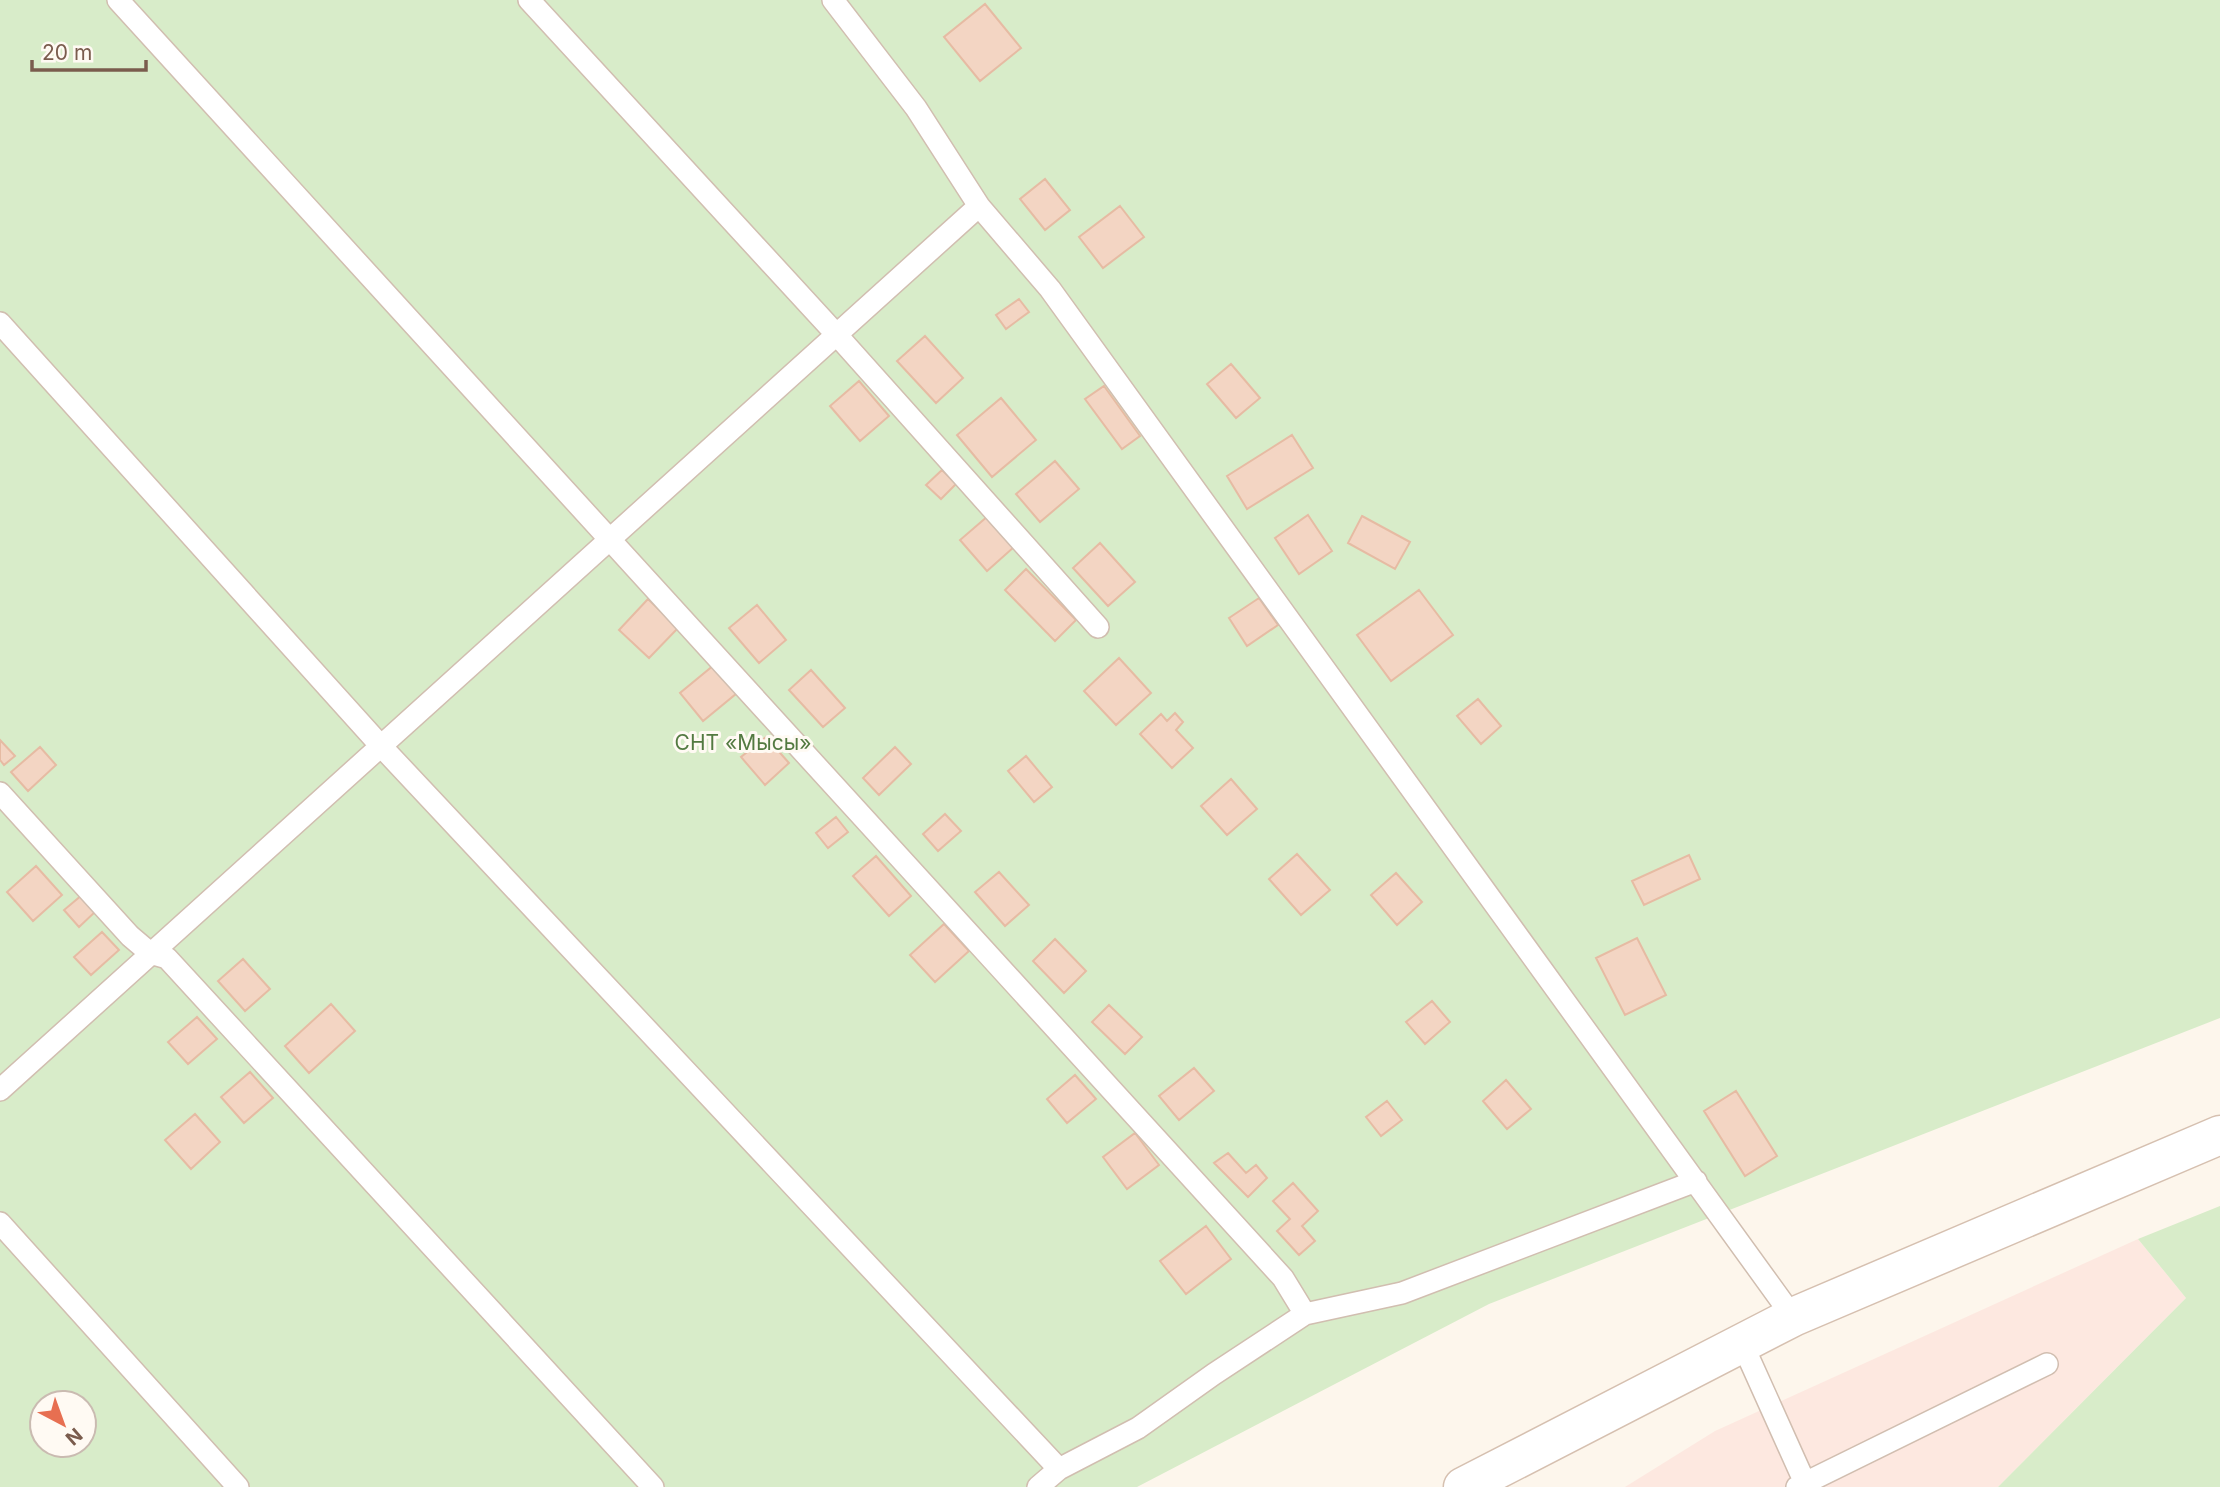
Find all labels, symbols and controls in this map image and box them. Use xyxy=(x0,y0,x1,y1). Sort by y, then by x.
scale bar xyxy=(32,28,145,72)
text: 20 m xyxy=(42,40,92,65)
park label: СНТ «Мысы» xyxy=(675,730,811,755)
north arrow xyxy=(28,1389,98,1459)
text: N xyxy=(61,1423,87,1450)

